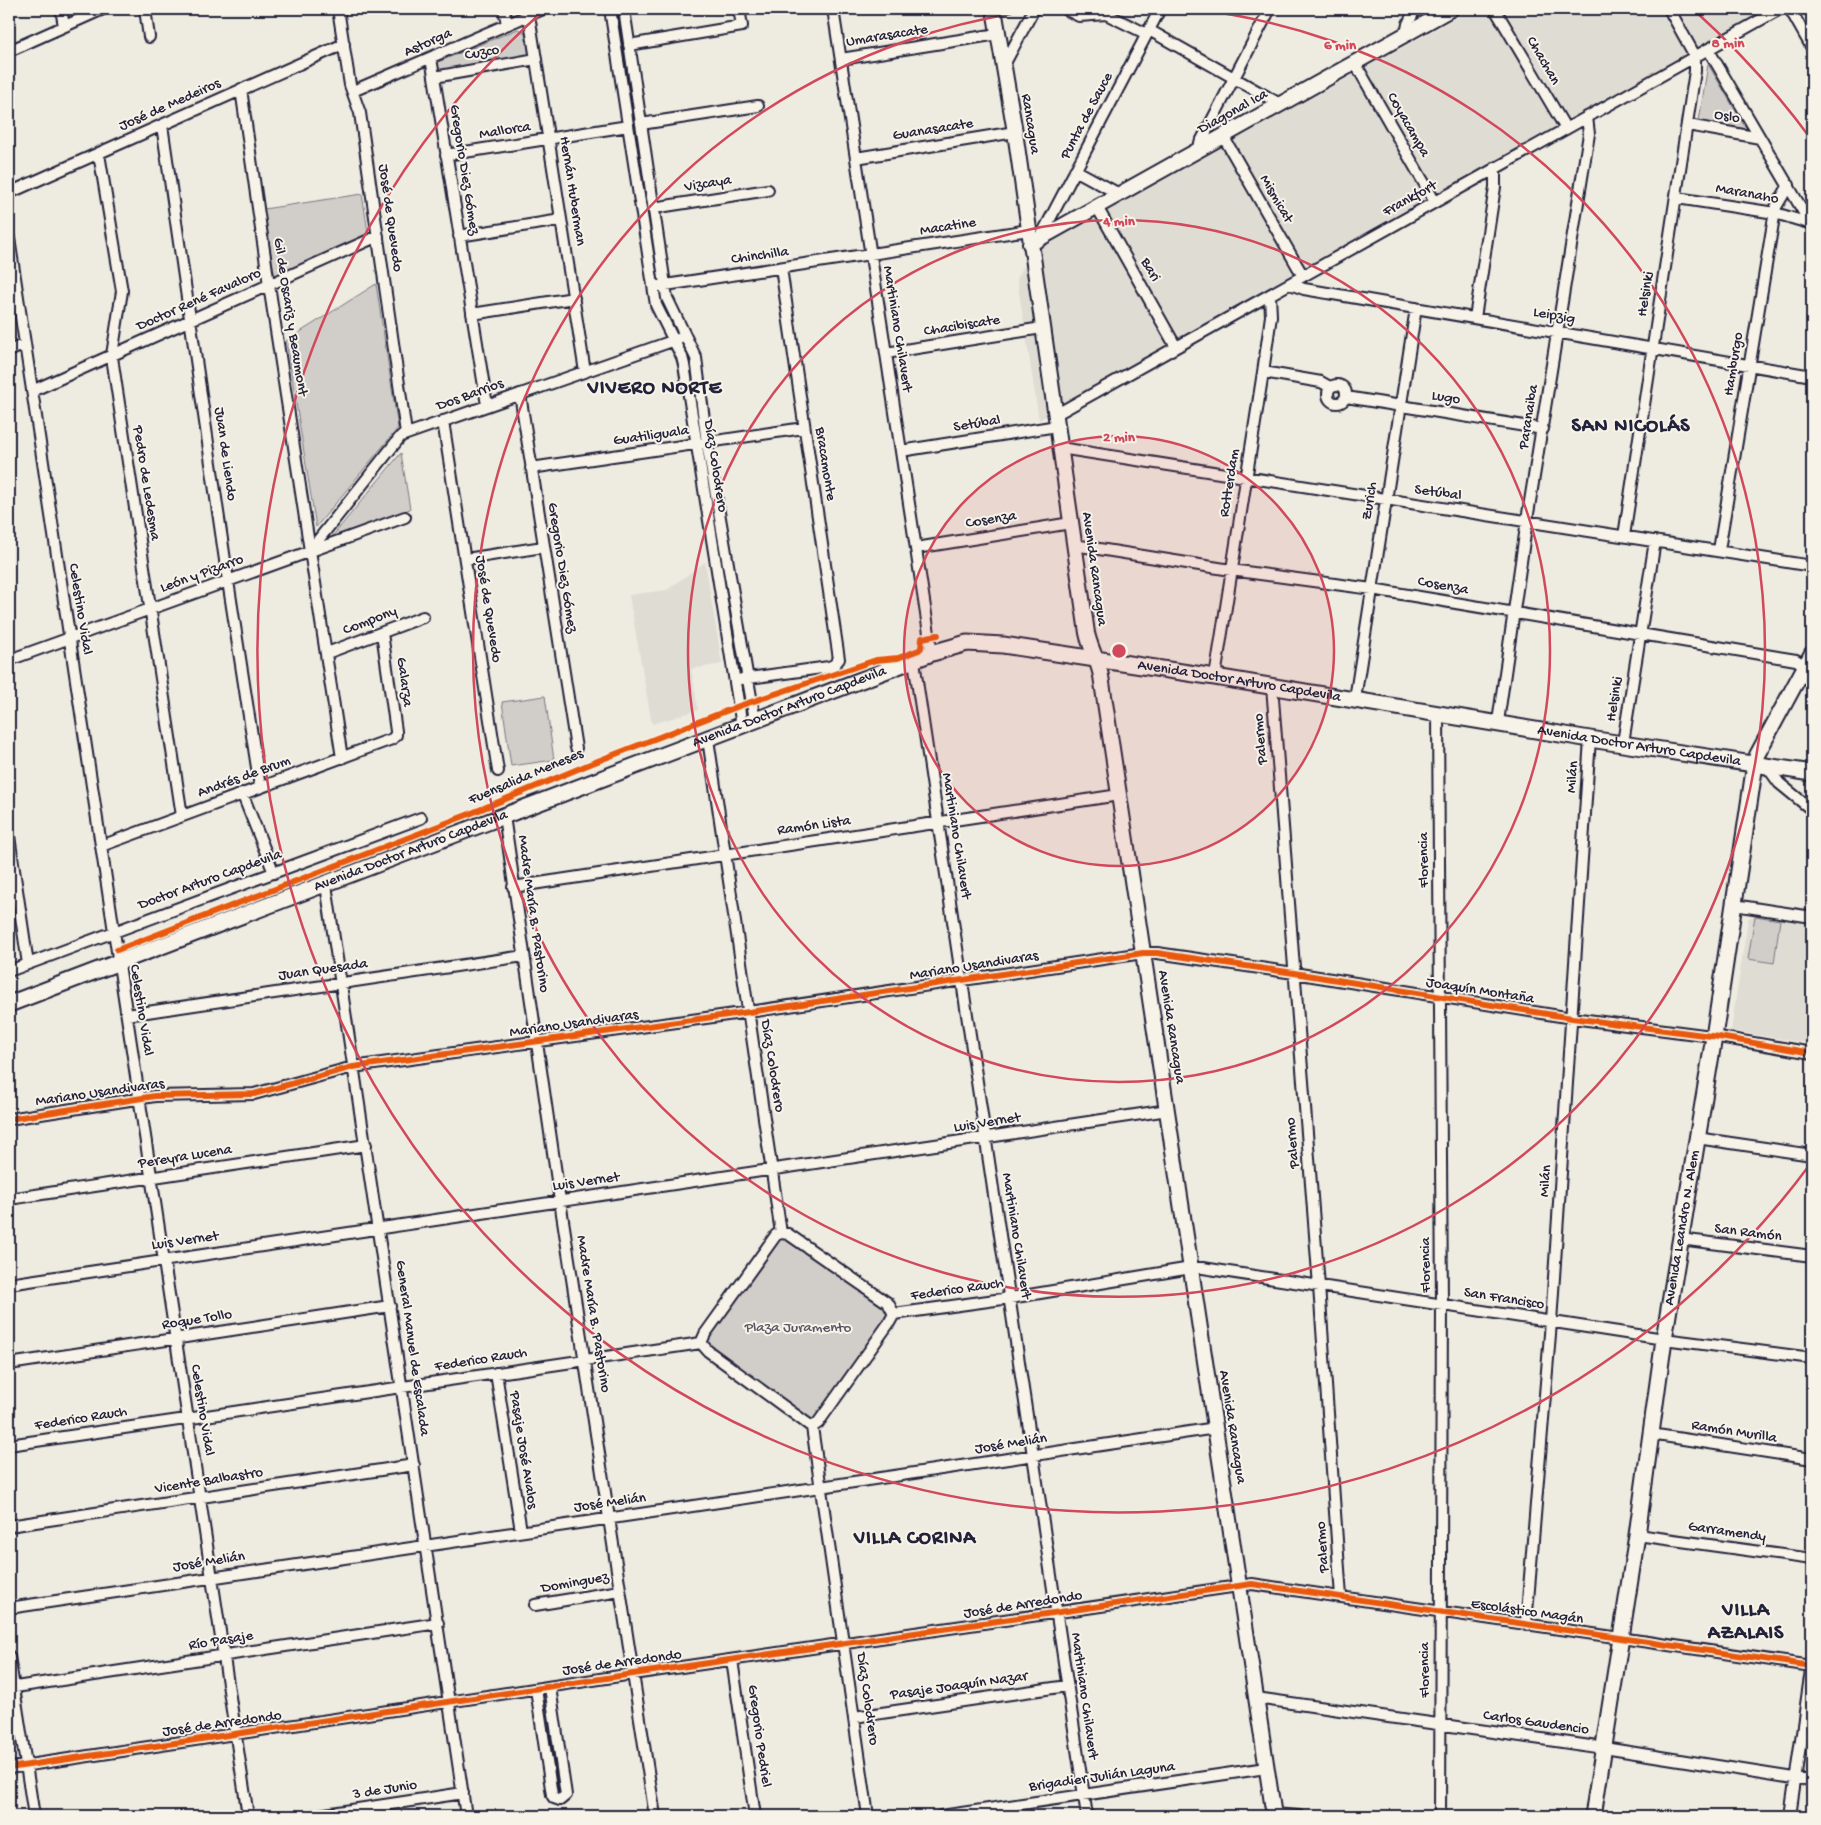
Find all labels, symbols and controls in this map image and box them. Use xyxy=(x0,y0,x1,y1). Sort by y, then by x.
street label: Umarasacate xyxy=(845,21,929,51)
street label: Astorga xyxy=(401,24,455,61)
street label: Chachan xyxy=(1522,33,1564,89)
text: 8 min xyxy=(1712,35,1745,53)
text: 6 min xyxy=(1324,37,1357,55)
street label: Cuzco xyxy=(463,41,501,65)
street label: Punta de Sauce xyxy=(1056,69,1118,163)
street label: José de Medeiros xyxy=(116,74,224,135)
street label: Diagonal Ica xyxy=(1194,85,1272,139)
street label: Coyacampa xyxy=(1382,90,1434,161)
street label: Rancagua xyxy=(1016,93,1044,156)
street label: Gregorio Diez Gómez xyxy=(445,103,483,237)
street label: Oslo xyxy=(1713,106,1741,128)
street label: Guanasacate xyxy=(891,115,975,145)
street label: Mallorca xyxy=(478,118,533,144)
street label: Hernán Huberman xyxy=(554,135,590,247)
street label: José de Quevedo xyxy=(374,163,406,273)
street label: Vizcaya xyxy=(682,171,733,197)
street label: Mismicat xyxy=(1255,172,1298,228)
street label: Frankfort xyxy=(1379,176,1442,222)
street label: Maranaho xyxy=(1714,180,1780,208)
text: 4 min xyxy=(1102,213,1136,231)
street label: Macatine xyxy=(919,214,978,240)
street label: Gil de Oscariz y Beaumont xyxy=(269,237,312,399)
street label: Chinchilla xyxy=(730,243,791,269)
street label: Bari xyxy=(1136,254,1164,285)
street label: Doctor René Favaloro xyxy=(133,264,264,336)
street label: Martiniano Chilavert xyxy=(878,265,916,395)
street label: Helsinki xyxy=(1634,270,1658,318)
street label: Leipzig xyxy=(1532,303,1576,329)
street label: Chacibiscate xyxy=(923,311,1002,341)
street label: Hamburgo xyxy=(1720,331,1748,397)
street label: Dos Barrios xyxy=(433,374,506,416)
district label: VIVERO NORTE xyxy=(587,378,723,401)
street label: Paranaiba xyxy=(1515,383,1543,452)
street label: Lugo xyxy=(1430,387,1462,409)
street label: Juan de Liendo xyxy=(210,406,241,502)
street label: Setúbal xyxy=(952,411,1002,437)
district label: SAN NICOLÁS xyxy=(1571,414,1691,439)
street label: Díaz Colodrero xyxy=(699,417,731,514)
street label: Guatiliguala xyxy=(612,422,691,450)
street label: Pedro de Ledesma xyxy=(128,423,164,542)
street label: Bracamonte xyxy=(810,425,840,502)
text: 2 min xyxy=(1103,429,1136,447)
street label: Rotterdam xyxy=(1216,447,1244,518)
street label: Zurich xyxy=(1358,481,1382,521)
street label: Setúbal xyxy=(1413,481,1463,505)
street label: Gregorio Diez Gómez xyxy=(543,501,581,635)
street label: Cosenza xyxy=(964,507,1018,533)
street label: Avenida Rancagua xyxy=(1077,511,1111,628)
street label: León y Pizarro xyxy=(158,551,246,597)
street label: José de Quevedo xyxy=(471,554,505,664)
street label: Celestino Vidal xyxy=(64,562,96,656)
street label: Cosenza xyxy=(1416,573,1470,599)
street label: Compony xyxy=(341,602,400,639)
centre of rings xyxy=(1110,642,1128,660)
street label: Galarza xyxy=(392,656,416,709)
street label: Avenida Doctor Arturo Capdevila xyxy=(1136,656,1343,707)
street label: Avenida Doctor Arturo Capdevila xyxy=(690,662,889,752)
street label: Helsinki xyxy=(1603,675,1627,723)
street label: Palermo xyxy=(1250,712,1272,766)
street label: Avenida Doctor Arturo Capdevila xyxy=(1536,721,1743,771)
street label: Fuensalida Meneses xyxy=(465,745,586,810)
street label: Andrés de Brum xyxy=(195,752,293,802)
street label: Milán xyxy=(1563,760,1583,794)
street label: Martiniano Chilavert xyxy=(937,772,975,902)
street label: Avenida Doctor Arturo Capdevila xyxy=(312,806,511,896)
street label: Ramón Lista xyxy=(776,812,853,840)
street label: Florencia xyxy=(1415,832,1433,889)
street label: Madre María B. Pastorino xyxy=(513,834,553,994)
street label: Doctor Arturo Capdevila xyxy=(135,845,285,915)
street label: Mariano Usandivaras xyxy=(908,947,1040,985)
street label: Juan Quesada xyxy=(277,955,369,985)
street label: Celestino Vidal xyxy=(125,963,157,1057)
street label: Avenida Rancagua xyxy=(1153,969,1189,1086)
street label: Joaquín Montaña xyxy=(1425,974,1536,1009)
street label: Mariano Usandivaras xyxy=(508,1006,640,1042)
street label: Díaz Colodrero xyxy=(756,1017,788,1114)
street label: Mariano Usandivaras xyxy=(34,1075,166,1111)
street label: Luis Vernet xyxy=(952,1109,1023,1137)
street label: Palermo xyxy=(1282,1116,1304,1170)
street label: Pereyra Lucena xyxy=(136,1141,234,1173)
street label: Avenida Leandro N. Alem xyxy=(1661,1148,1704,1307)
street label: Milán xyxy=(1536,1164,1556,1198)
street label: Luis Vernet xyxy=(551,1168,622,1196)
street label: Martiniano Chilavert xyxy=(997,1172,1035,1302)
street label: San Ramón xyxy=(1713,1220,1783,1246)
street label: Luis Vernet xyxy=(150,1227,221,1255)
street label: Madre María B. Pastorino xyxy=(572,1234,614,1394)
street label: Florencia xyxy=(1417,1237,1435,1294)
street label: General Manuel de Escalada xyxy=(391,1259,433,1438)
street label: Federico Rauch xyxy=(909,1275,1004,1306)
street label: San Francisco xyxy=(1463,1284,1546,1314)
street label: Roque Tollo xyxy=(161,1306,234,1334)
park label: Plaza Juramento xyxy=(744,1319,851,1337)
street label: Federico Rauch xyxy=(433,1344,529,1376)
street label: Celestino Vidal xyxy=(186,1363,218,1457)
street label: Avenida Rancagua xyxy=(1214,1369,1250,1486)
street label: Pasaje José Avalos xyxy=(505,1389,541,1511)
street label: Federico Rauch xyxy=(33,1403,129,1435)
street label: Ramón Murilla xyxy=(1690,1416,1779,1448)
street label: José Melián xyxy=(974,1429,1048,1459)
street label: Vicente Balbastro xyxy=(153,1464,265,1499)
street label: José Melián xyxy=(573,1489,647,1517)
street label: Garramendy xyxy=(1687,1518,1768,1546)
street label: Palermo xyxy=(1312,1521,1334,1574)
district label: VILLA CORINA xyxy=(853,1528,977,1551)
street label: José Melián xyxy=(172,1547,246,1577)
street label: Dominguez xyxy=(539,1568,611,1598)
street label: José de Arredondo xyxy=(962,1587,1084,1623)
street label: Escolástico Magán xyxy=(1470,1595,1584,1629)
district label: VILLA AZALAIS xyxy=(1707,1600,1784,1646)
street label: Río Pasaje xyxy=(187,1627,255,1655)
street label: Martiniano Chilavert xyxy=(1066,1632,1102,1762)
street label: Florencia xyxy=(1416,1642,1434,1699)
street label: José de Arredondo xyxy=(561,1646,683,1680)
street label: Díaz Colodrero xyxy=(851,1650,882,1747)
street label: Pasaje Joaquín Nazar xyxy=(888,1667,1030,1705)
street label: Gregorio Pedriel xyxy=(743,1684,775,1788)
street label: José de Arredondo xyxy=(161,1707,283,1741)
street label: Carlos Gaudencio xyxy=(1482,1707,1590,1739)
street label: Brigadier Julián Laguna xyxy=(1027,1758,1177,1796)
street label: 3 de Junio xyxy=(351,1776,419,1804)

